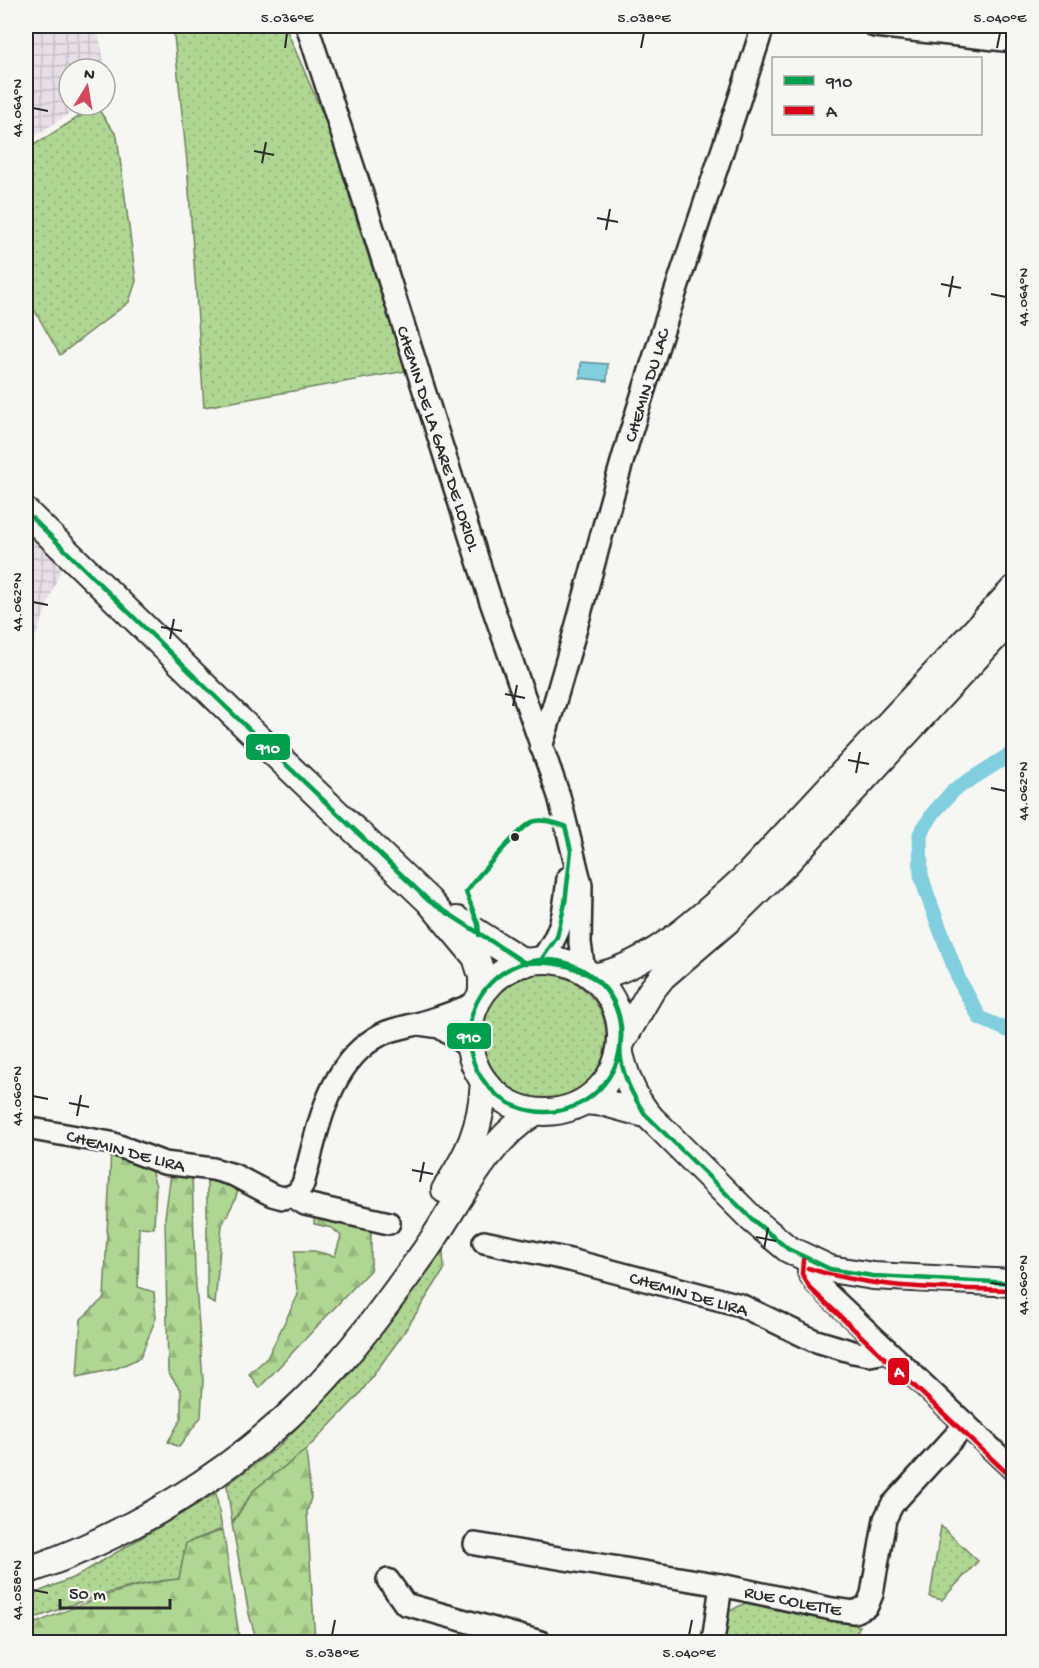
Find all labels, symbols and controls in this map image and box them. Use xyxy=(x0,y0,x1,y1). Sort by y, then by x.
text: 5.036°E xyxy=(261,10,314,28)
text: 5.038°E xyxy=(617,10,671,28)
text: 5.040°E xyxy=(974,10,1027,28)
north arrow xyxy=(57,57,117,117)
legend xyxy=(772,57,982,135)
text: N xyxy=(82,65,97,86)
text: 910 xyxy=(825,73,853,94)
text: 44.064°N xyxy=(9,78,27,137)
text: A xyxy=(826,103,838,124)
text: 44.064°N xyxy=(1015,267,1033,326)
street label: CHEMIN DE LA GARE DE LORIOL xyxy=(390,324,483,555)
street label: CHEMIN DU LAC xyxy=(621,325,676,445)
text: 44.062°N xyxy=(9,572,27,631)
line badge: 910 xyxy=(245,733,291,761)
text: 910 xyxy=(255,741,280,760)
text: 44.062°N xyxy=(1015,761,1033,820)
unlabelled marker xyxy=(509,831,521,843)
line badge: 910 xyxy=(446,1022,492,1050)
text: 910 xyxy=(456,1030,481,1049)
text: 44.060°N xyxy=(9,1066,27,1126)
street label: CHEMIN DE LIRA xyxy=(64,1126,188,1179)
text: 44.060°N xyxy=(1015,1255,1033,1315)
street label: CHEMIN DE LIRA xyxy=(627,1268,751,1323)
line badge: A xyxy=(887,1357,910,1386)
text: A xyxy=(893,1365,905,1384)
text: 44.058°N xyxy=(9,1560,27,1620)
scale bar xyxy=(60,1572,170,1610)
street label: RUE COLETTE xyxy=(742,1583,844,1622)
text: 50 m xyxy=(69,1585,106,1606)
text: 5.038°E xyxy=(305,1645,359,1663)
text: 5.040°E xyxy=(663,1645,716,1663)

